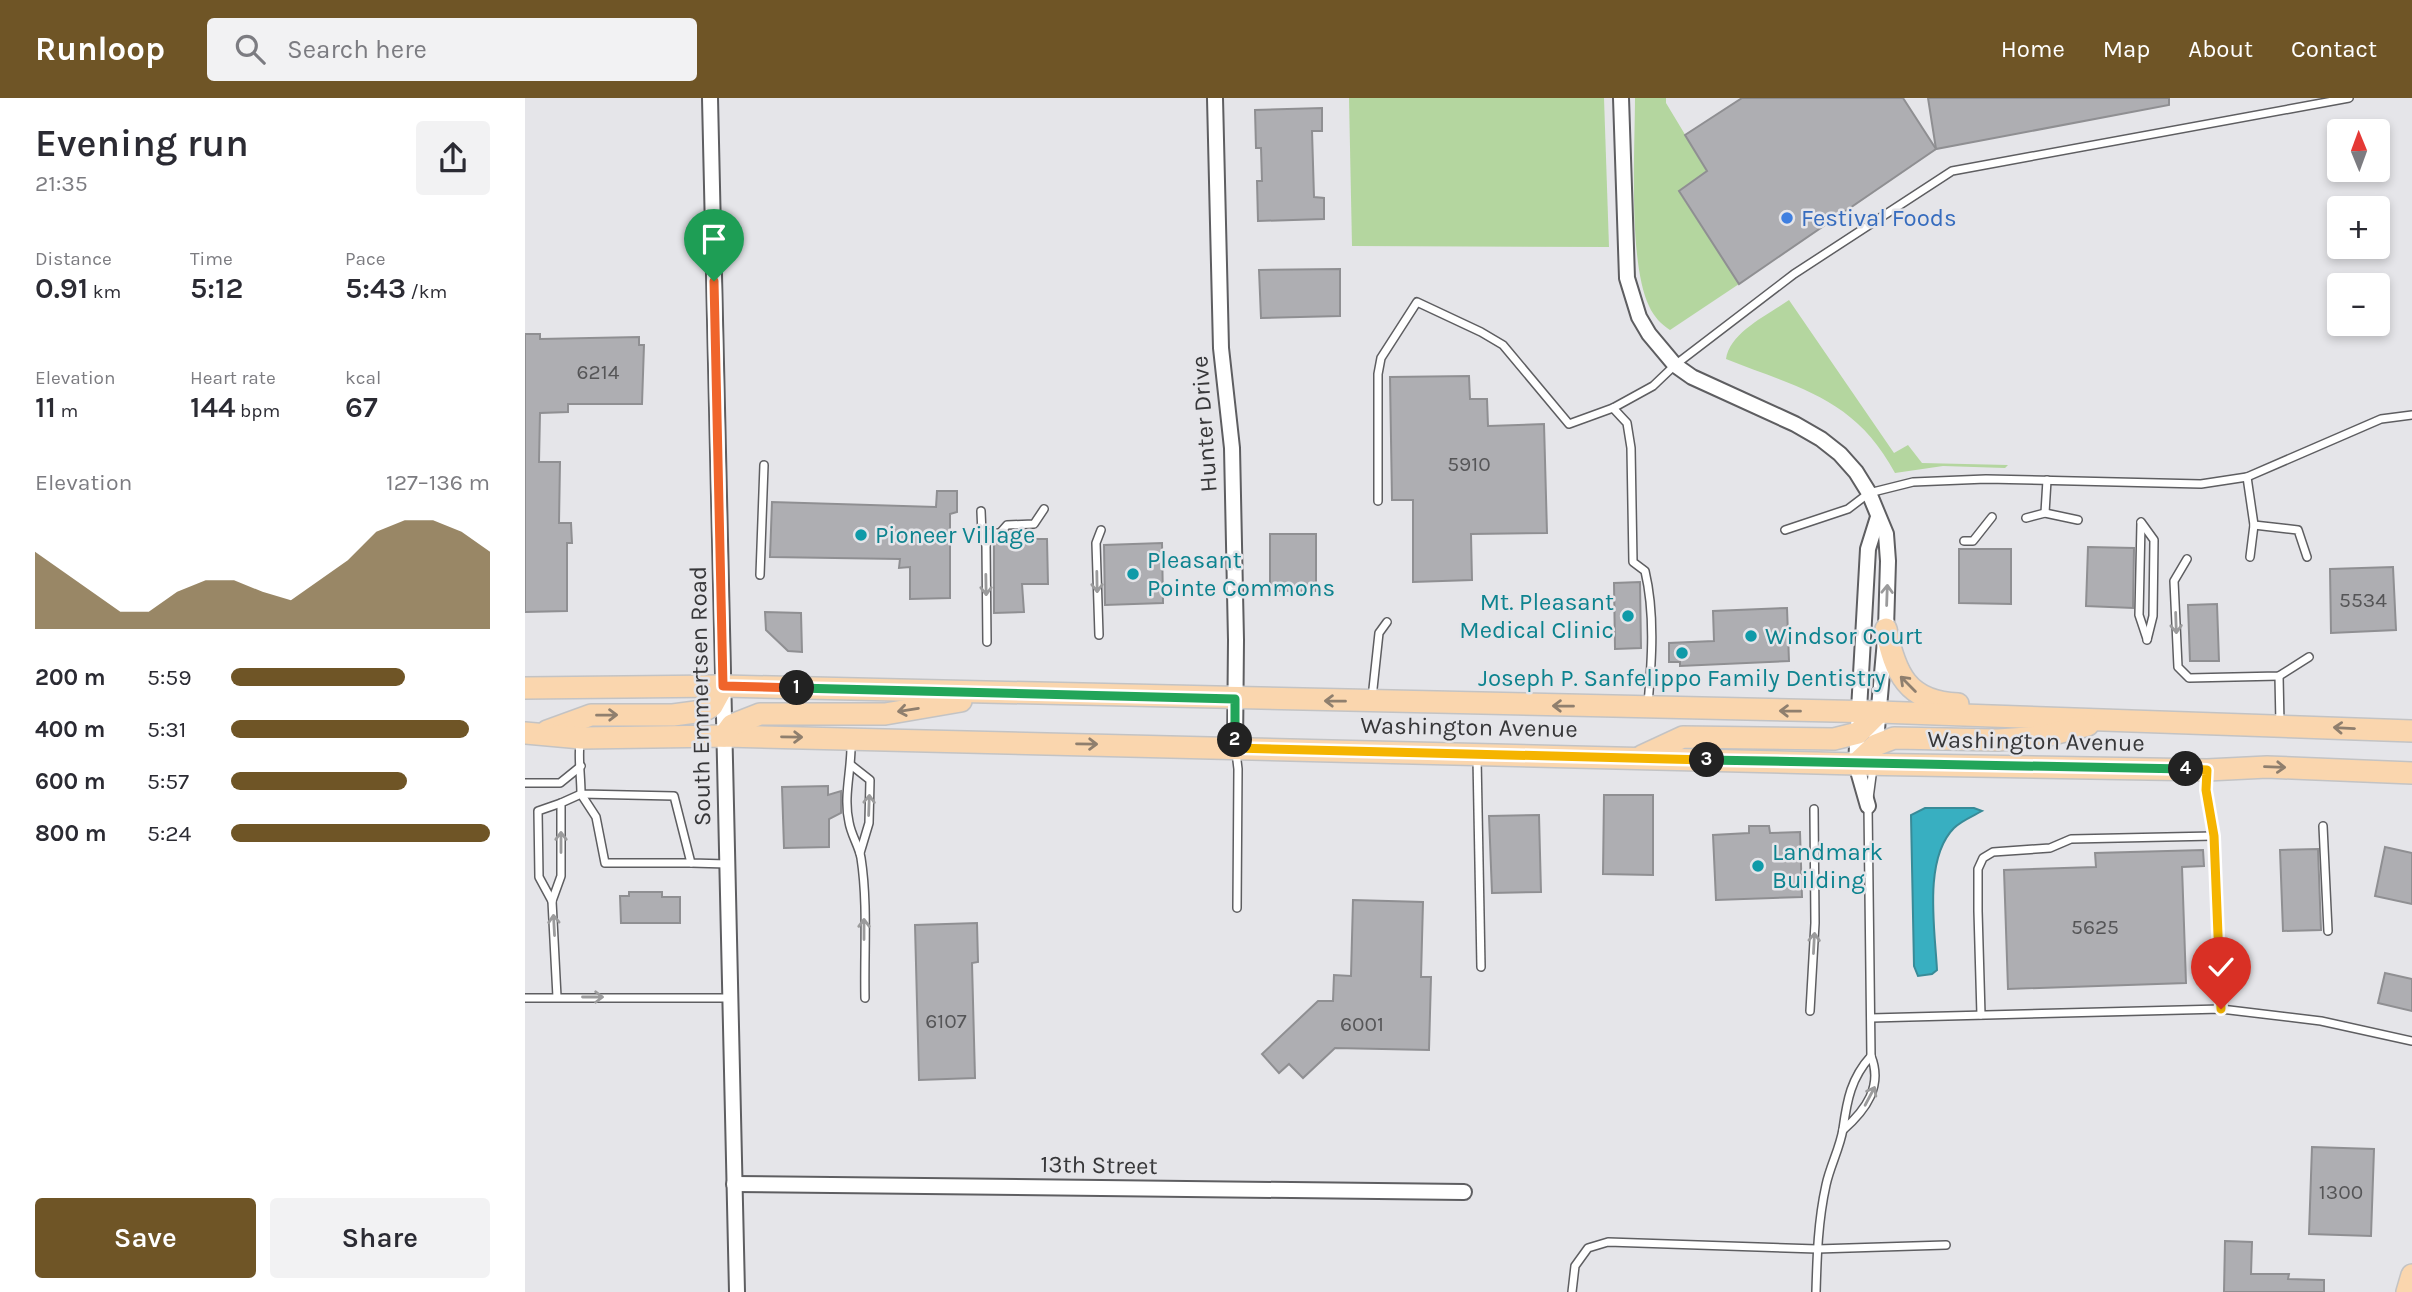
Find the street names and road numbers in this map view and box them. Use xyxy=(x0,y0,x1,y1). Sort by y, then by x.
street label: Hunter Drive xyxy=(1185,355,1223,493)
street label: South Emmertsen Road xyxy=(684,566,716,826)
street label: Washington Avenue xyxy=(1360,711,1578,743)
street label: Washington Avenue xyxy=(1927,725,2145,757)
street label: 13th Street xyxy=(1040,1150,1158,1180)

